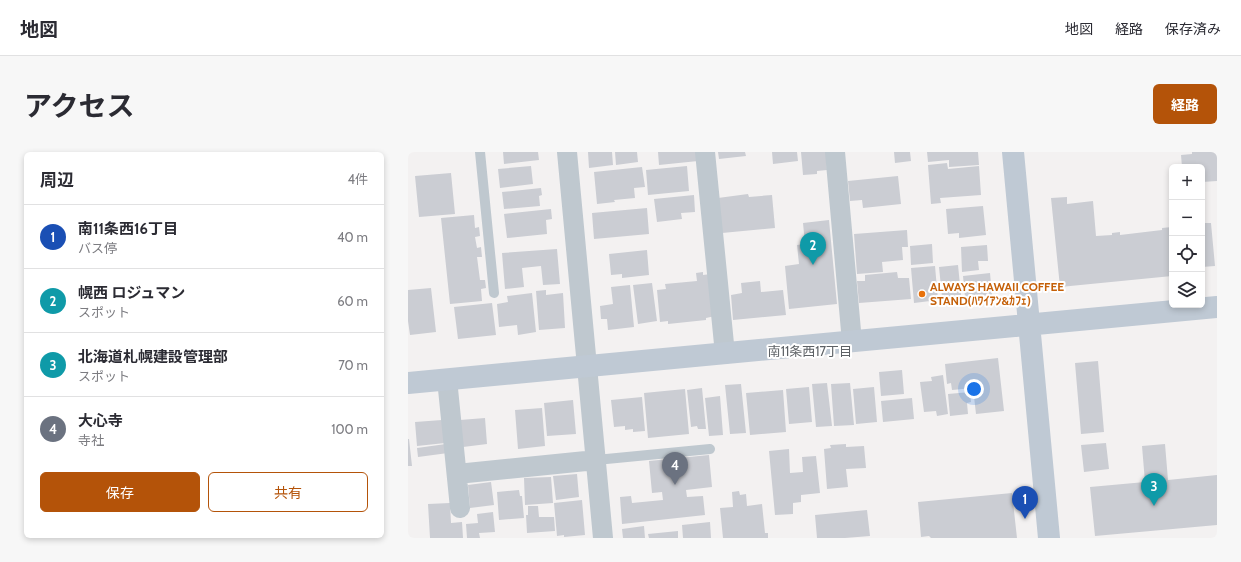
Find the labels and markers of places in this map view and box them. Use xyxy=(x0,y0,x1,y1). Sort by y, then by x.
pin: 2 xyxy=(800,232,826,265)
place label: ALWAYS HAWAII COFFEE STAND(ﾊﾜｲｱﾝ&ｶﾌｪ) xyxy=(930,279,1064,308)
marker: ALWAYS HAWAII COFFEE STAND(ﾊﾜｲｱﾝ&ｶﾌｪ) xyxy=(917,289,927,299)
pin: 4 xyxy=(662,452,688,485)
pin: 3 xyxy=(1141,473,1167,506)
pin: 1 xyxy=(1012,486,1038,519)

